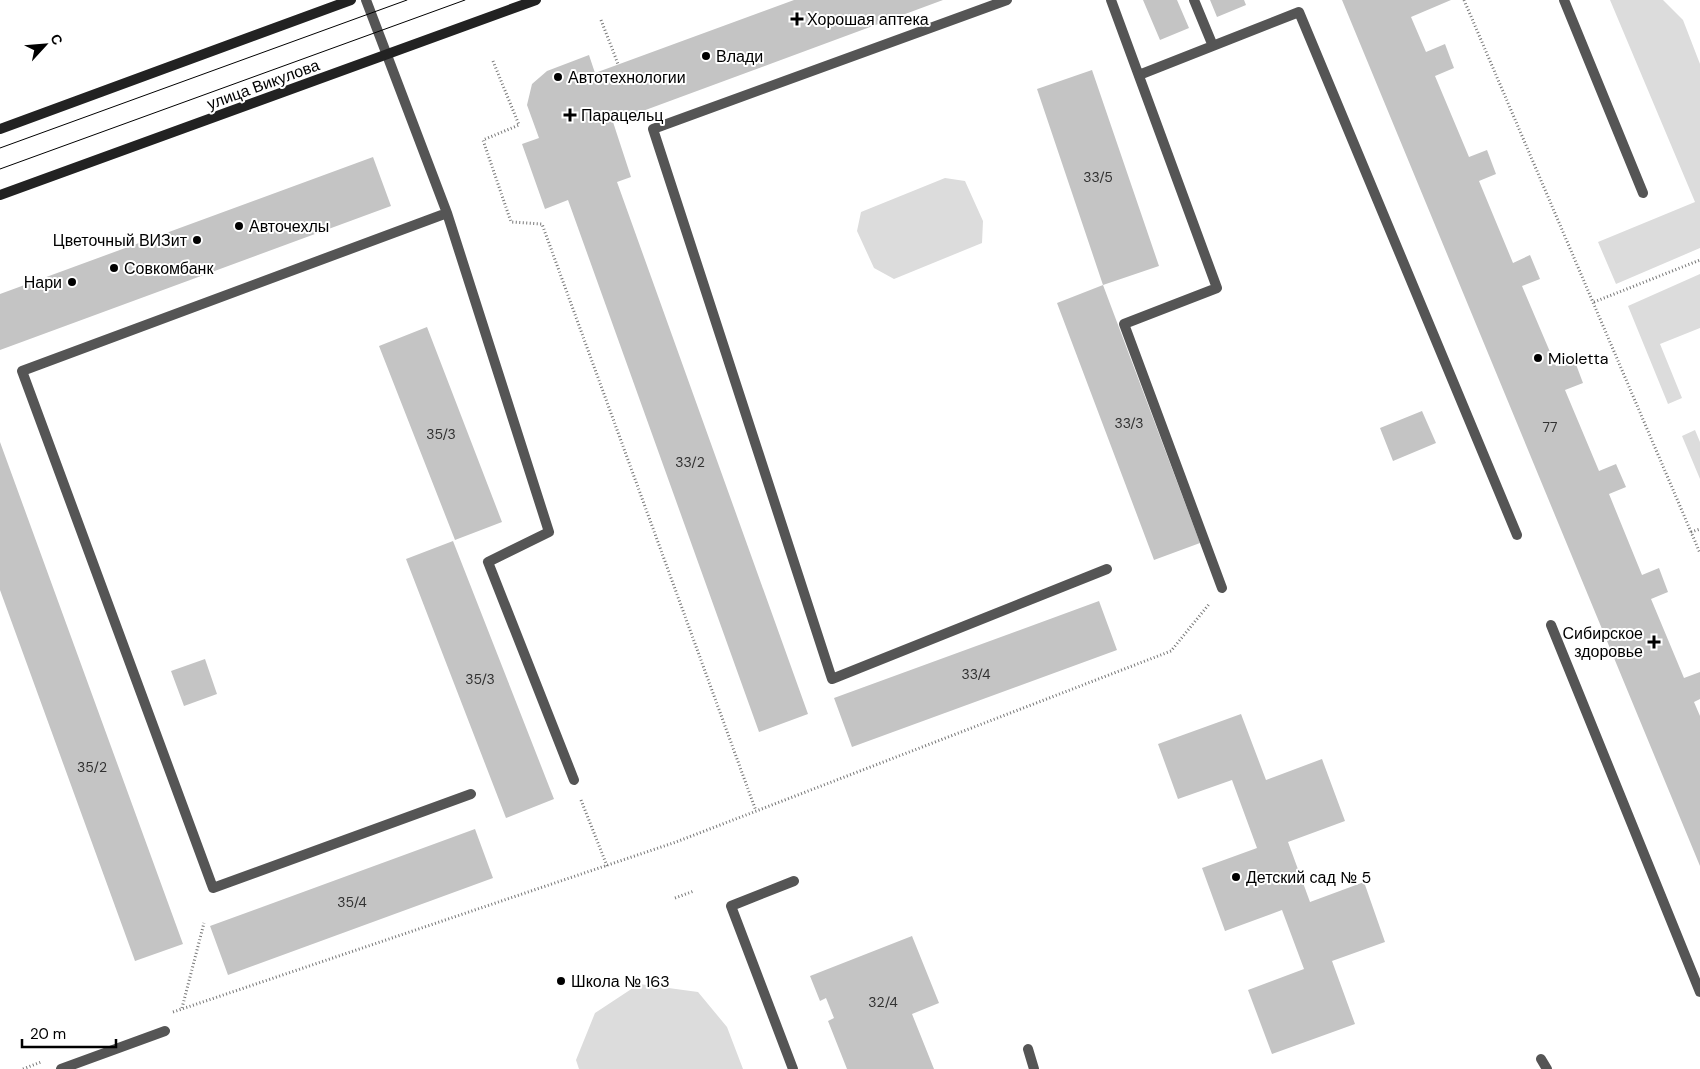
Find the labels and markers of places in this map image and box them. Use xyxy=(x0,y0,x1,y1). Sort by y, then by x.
place label: Хорошая аптека xyxy=(807,9,929,30)
marker: Хорошая аптека xyxy=(791,13,803,25)
place label: Влади xyxy=(716,46,763,67)
marker: Влади xyxy=(700,50,712,62)
place label: Автотехнологии xyxy=(568,67,686,88)
marker: Автотехнологии xyxy=(552,71,564,83)
place label: Парацельц xyxy=(581,105,663,126)
marker: Парацельц xyxy=(563,108,577,122)
place label: Авточехлы xyxy=(249,216,329,237)
marker: Авточехлы xyxy=(233,220,245,232)
place label: Цветочный ВИЗит xyxy=(53,230,188,251)
marker: Цветочный ВИЗит xyxy=(191,234,203,246)
place label: Совкомбанк xyxy=(124,258,214,279)
marker: Совкомбанк xyxy=(108,262,120,274)
place label: Нари xyxy=(24,272,62,293)
marker: Нари xyxy=(66,276,78,288)
place label: Mioletta xyxy=(1548,348,1608,369)
marker: Mioletta xyxy=(1532,352,1544,364)
place label: Сибирское здоровье xyxy=(1563,623,1643,662)
marker: Сибирское здоровье xyxy=(1647,635,1661,649)
place label: Детский сад № 5 xyxy=(1246,867,1371,888)
marker: Детский сад № 5 xyxy=(1230,871,1242,883)
place label: Школа № 163 xyxy=(571,971,670,992)
marker: Школа № 163 xyxy=(555,975,567,987)

